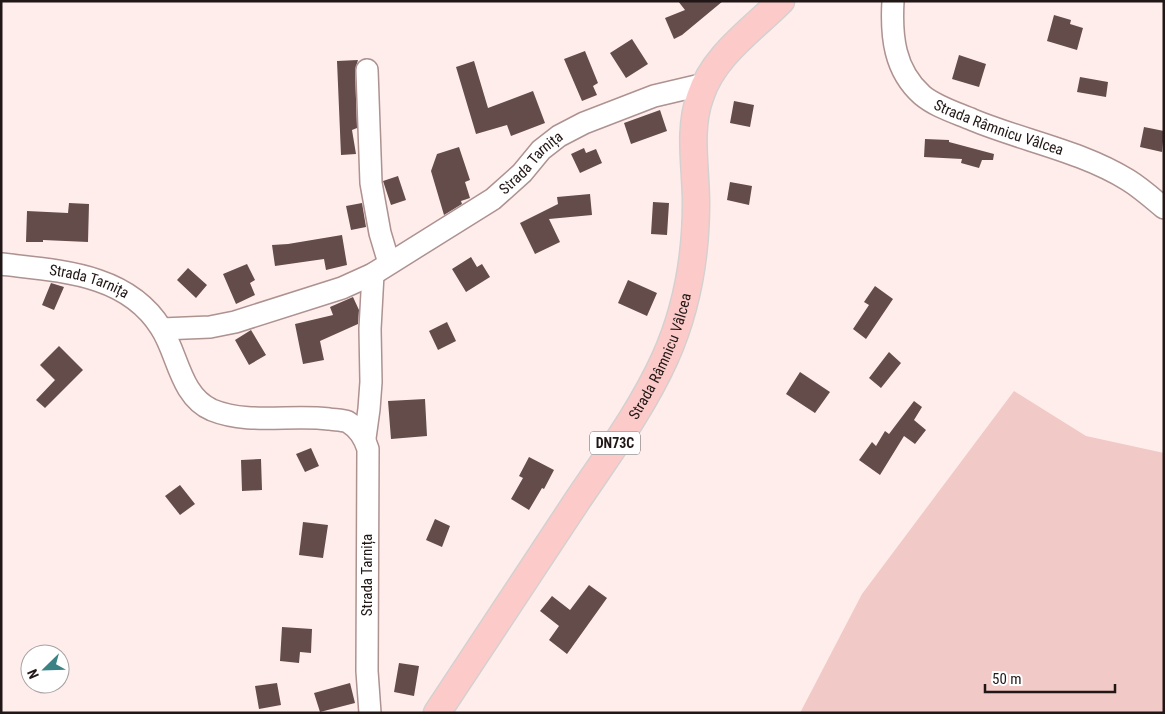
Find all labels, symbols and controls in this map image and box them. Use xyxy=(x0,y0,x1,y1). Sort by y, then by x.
street label: Strada Râmnicu Vâlcea xyxy=(931,96,1066,159)
street label: Strada Tarnița xyxy=(495,127,566,198)
street label: Strada Tarnița xyxy=(48,261,132,302)
street label: Strada Râmnicu Vâlcea xyxy=(625,291,695,423)
road number: DN73C xyxy=(590,432,640,454)
street label: Strada Tarnița xyxy=(358,534,376,616)
north arrow xyxy=(20,644,70,694)
scale bar xyxy=(985,662,1115,694)
text: N xyxy=(24,667,42,681)
text: 50 m xyxy=(992,670,1022,688)

